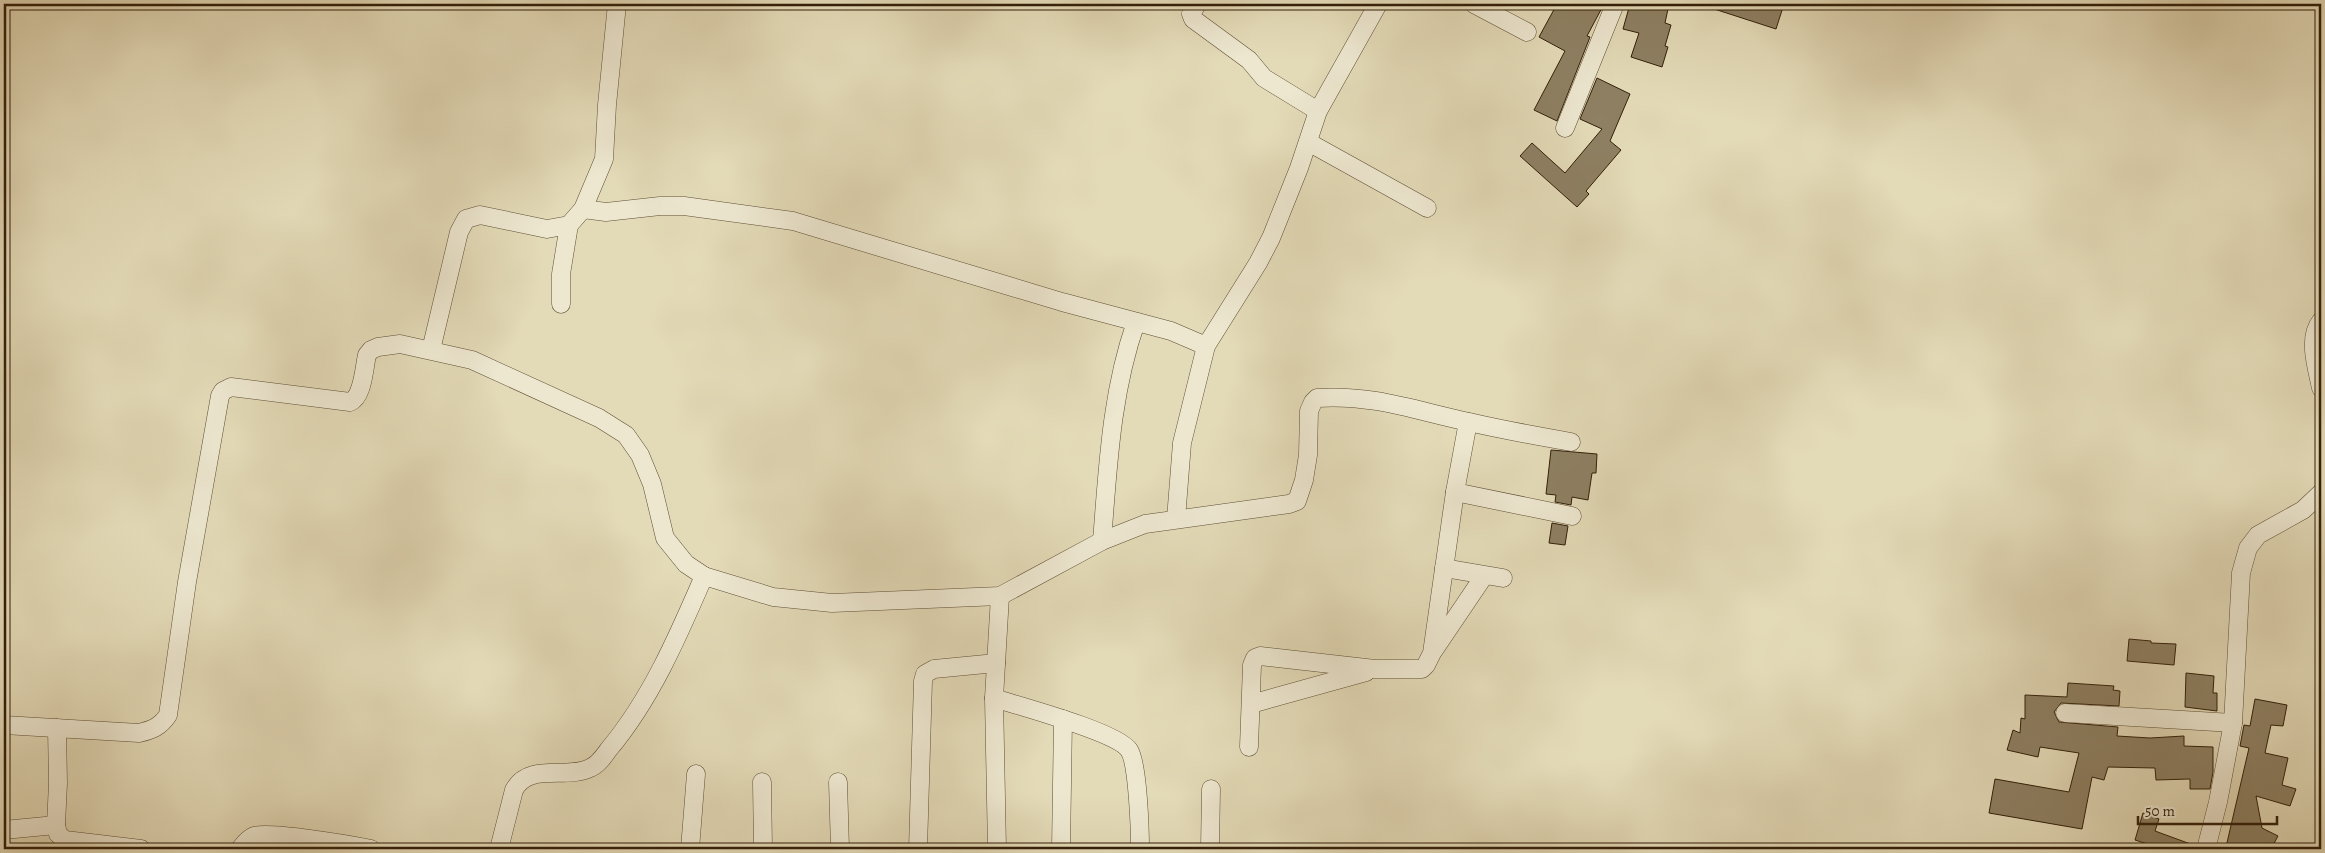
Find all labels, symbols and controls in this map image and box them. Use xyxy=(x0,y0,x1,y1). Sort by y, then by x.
scale bar xyxy=(2138,793,2276,825)
text: 50 m xyxy=(2145,801,2175,821)

